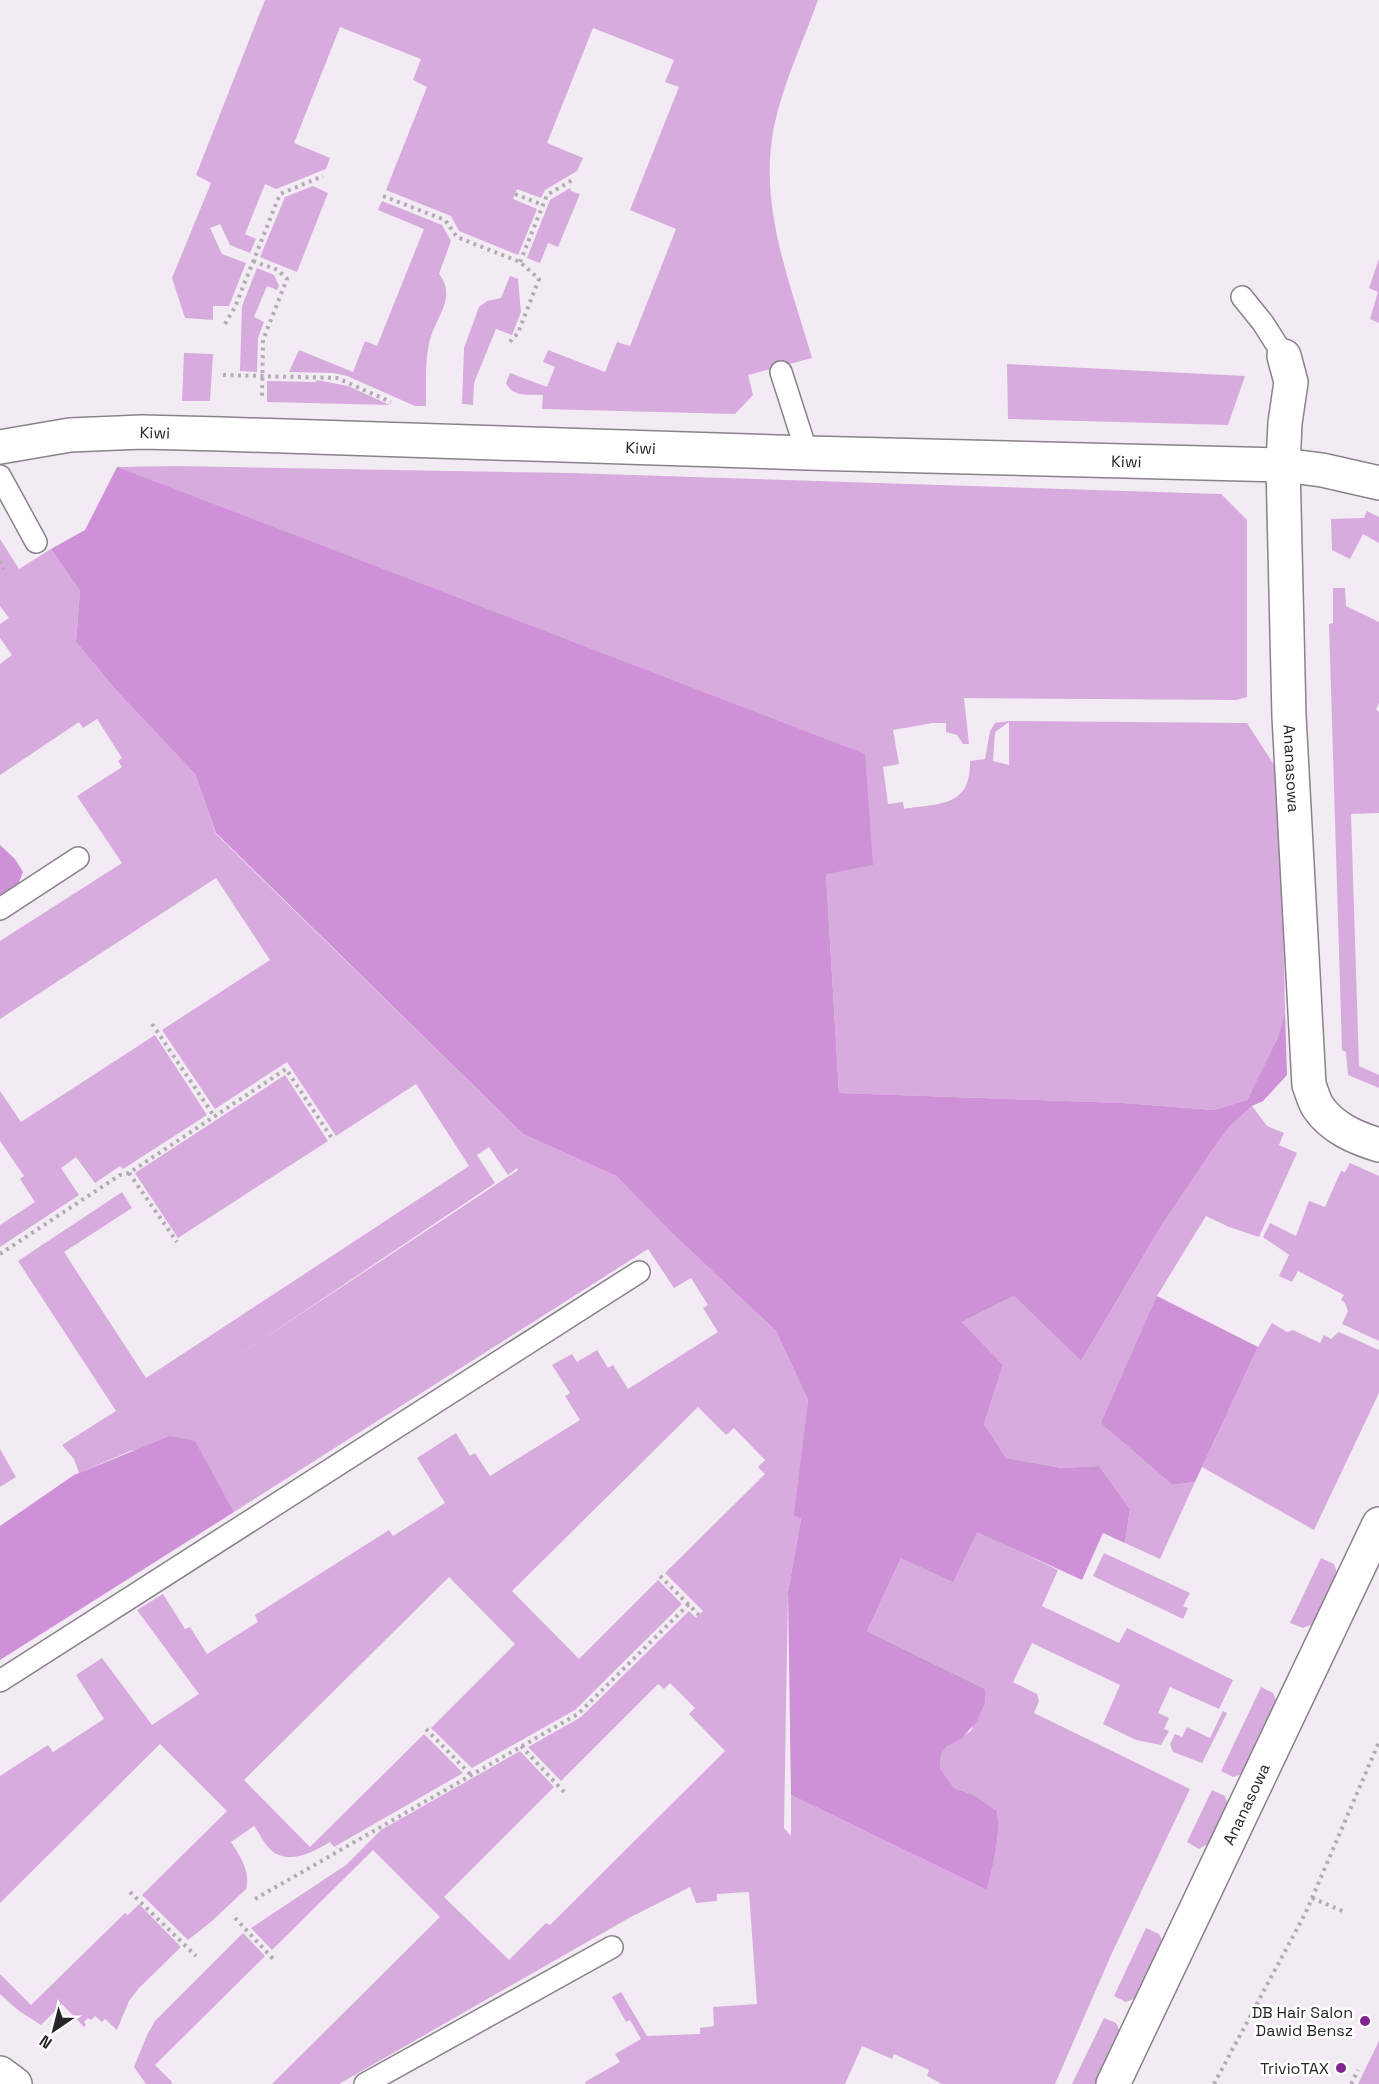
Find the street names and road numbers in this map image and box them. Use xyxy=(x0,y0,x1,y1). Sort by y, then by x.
street label: Kiwi xyxy=(139,421,170,443)
street label: Kiwi xyxy=(625,437,656,459)
street label: Kiwi xyxy=(1111,450,1142,472)
street label: Ananasowa xyxy=(1279,724,1305,813)
street label: Ananasowa xyxy=(1218,1760,1274,1848)

